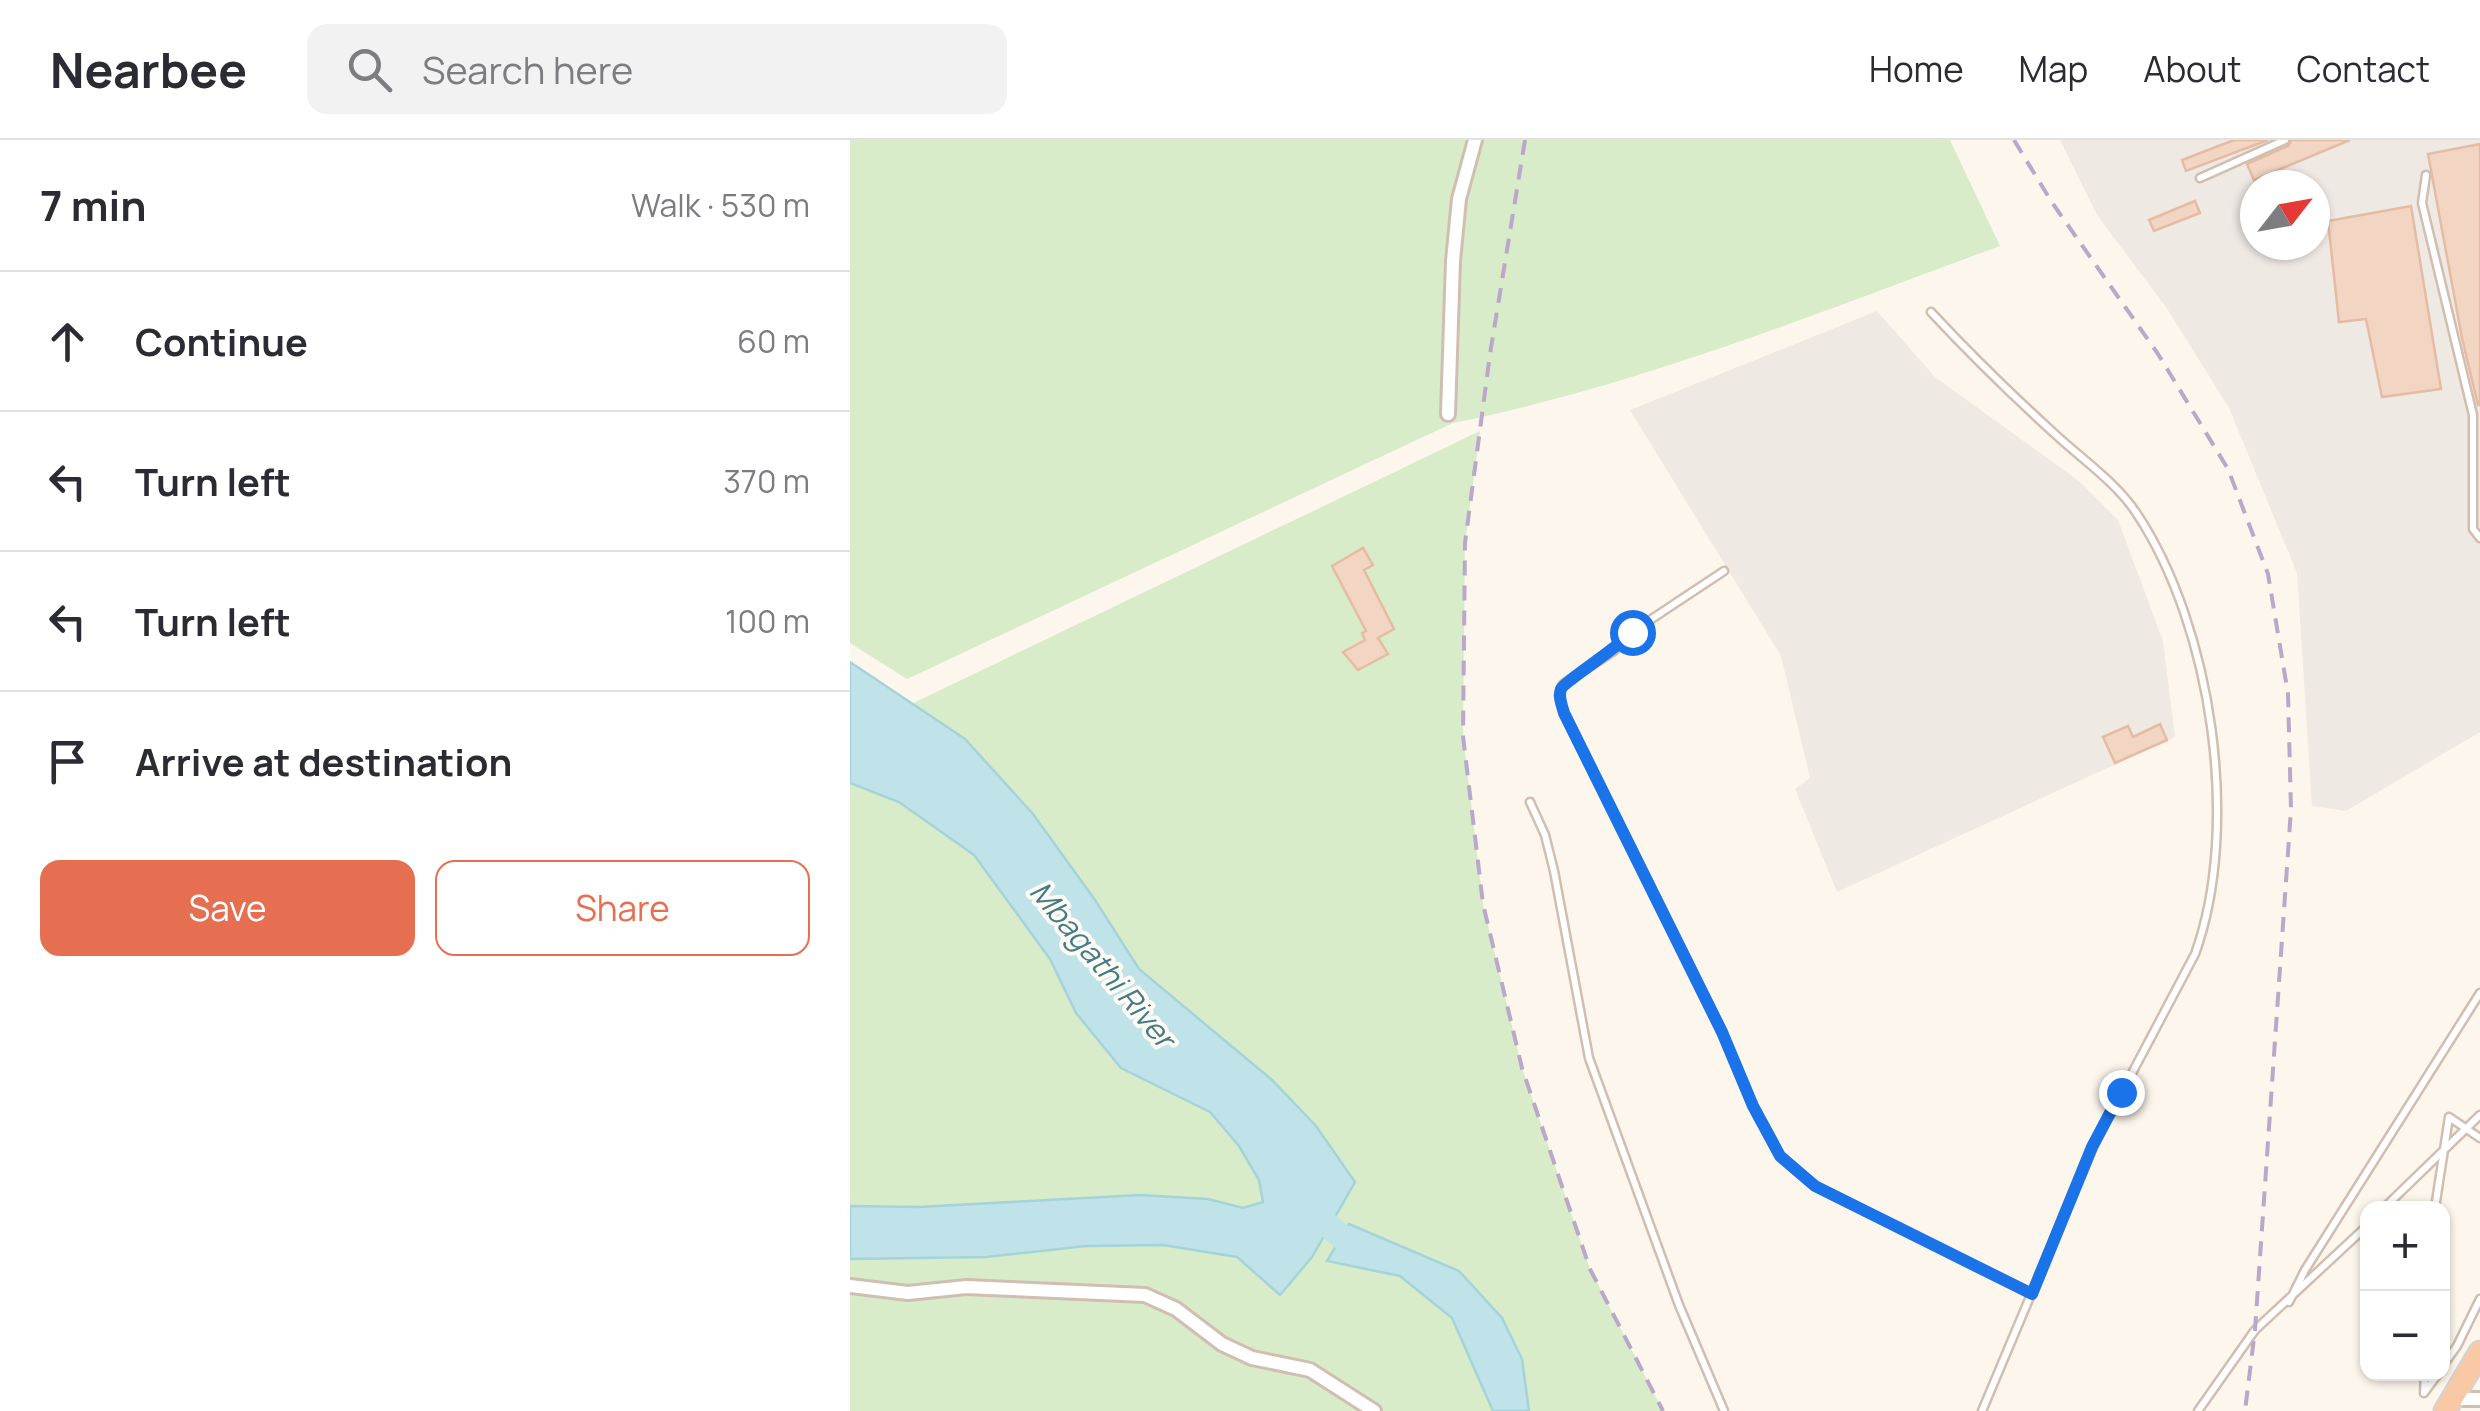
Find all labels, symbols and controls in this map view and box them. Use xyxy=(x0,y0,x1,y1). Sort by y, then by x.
search box xyxy=(307,24,1007,114)
text: Nearbee xyxy=(50,37,247,102)
icon: search xyxy=(342,42,397,97)
text: Search here xyxy=(422,43,633,95)
text: Home xyxy=(1869,45,1964,93)
text: Map xyxy=(2019,45,2088,93)
text: About xyxy=(2143,45,2242,93)
text: Contact xyxy=(2297,45,2430,93)
north arrow xyxy=(2240,170,2330,260)
text: 7 min xyxy=(40,176,147,234)
text: Walk · 530 m xyxy=(631,183,810,227)
icon: ahead xyxy=(40,314,95,369)
text: Continue xyxy=(135,315,308,367)
text: 60 m xyxy=(737,319,810,363)
icon: left xyxy=(40,454,95,509)
text: Turn left xyxy=(135,455,291,507)
text: 370 m xyxy=(723,459,810,503)
icon: left xyxy=(40,594,95,649)
text: Turn left xyxy=(135,595,291,647)
text: 100 m xyxy=(725,599,810,643)
route start xyxy=(1610,610,1656,656)
icon: arrive xyxy=(40,734,95,789)
text: Arrive at destination xyxy=(135,735,512,787)
button: Save xyxy=(40,860,415,956)
button: Share xyxy=(435,860,810,956)
water label: Mbagathi River xyxy=(1021,872,1188,1059)
route end xyxy=(2099,1070,2145,1116)
map controls xyxy=(2360,1201,2450,1381)
button: + xyxy=(2360,1201,2450,1291)
button: − xyxy=(2360,1291,2450,1381)

